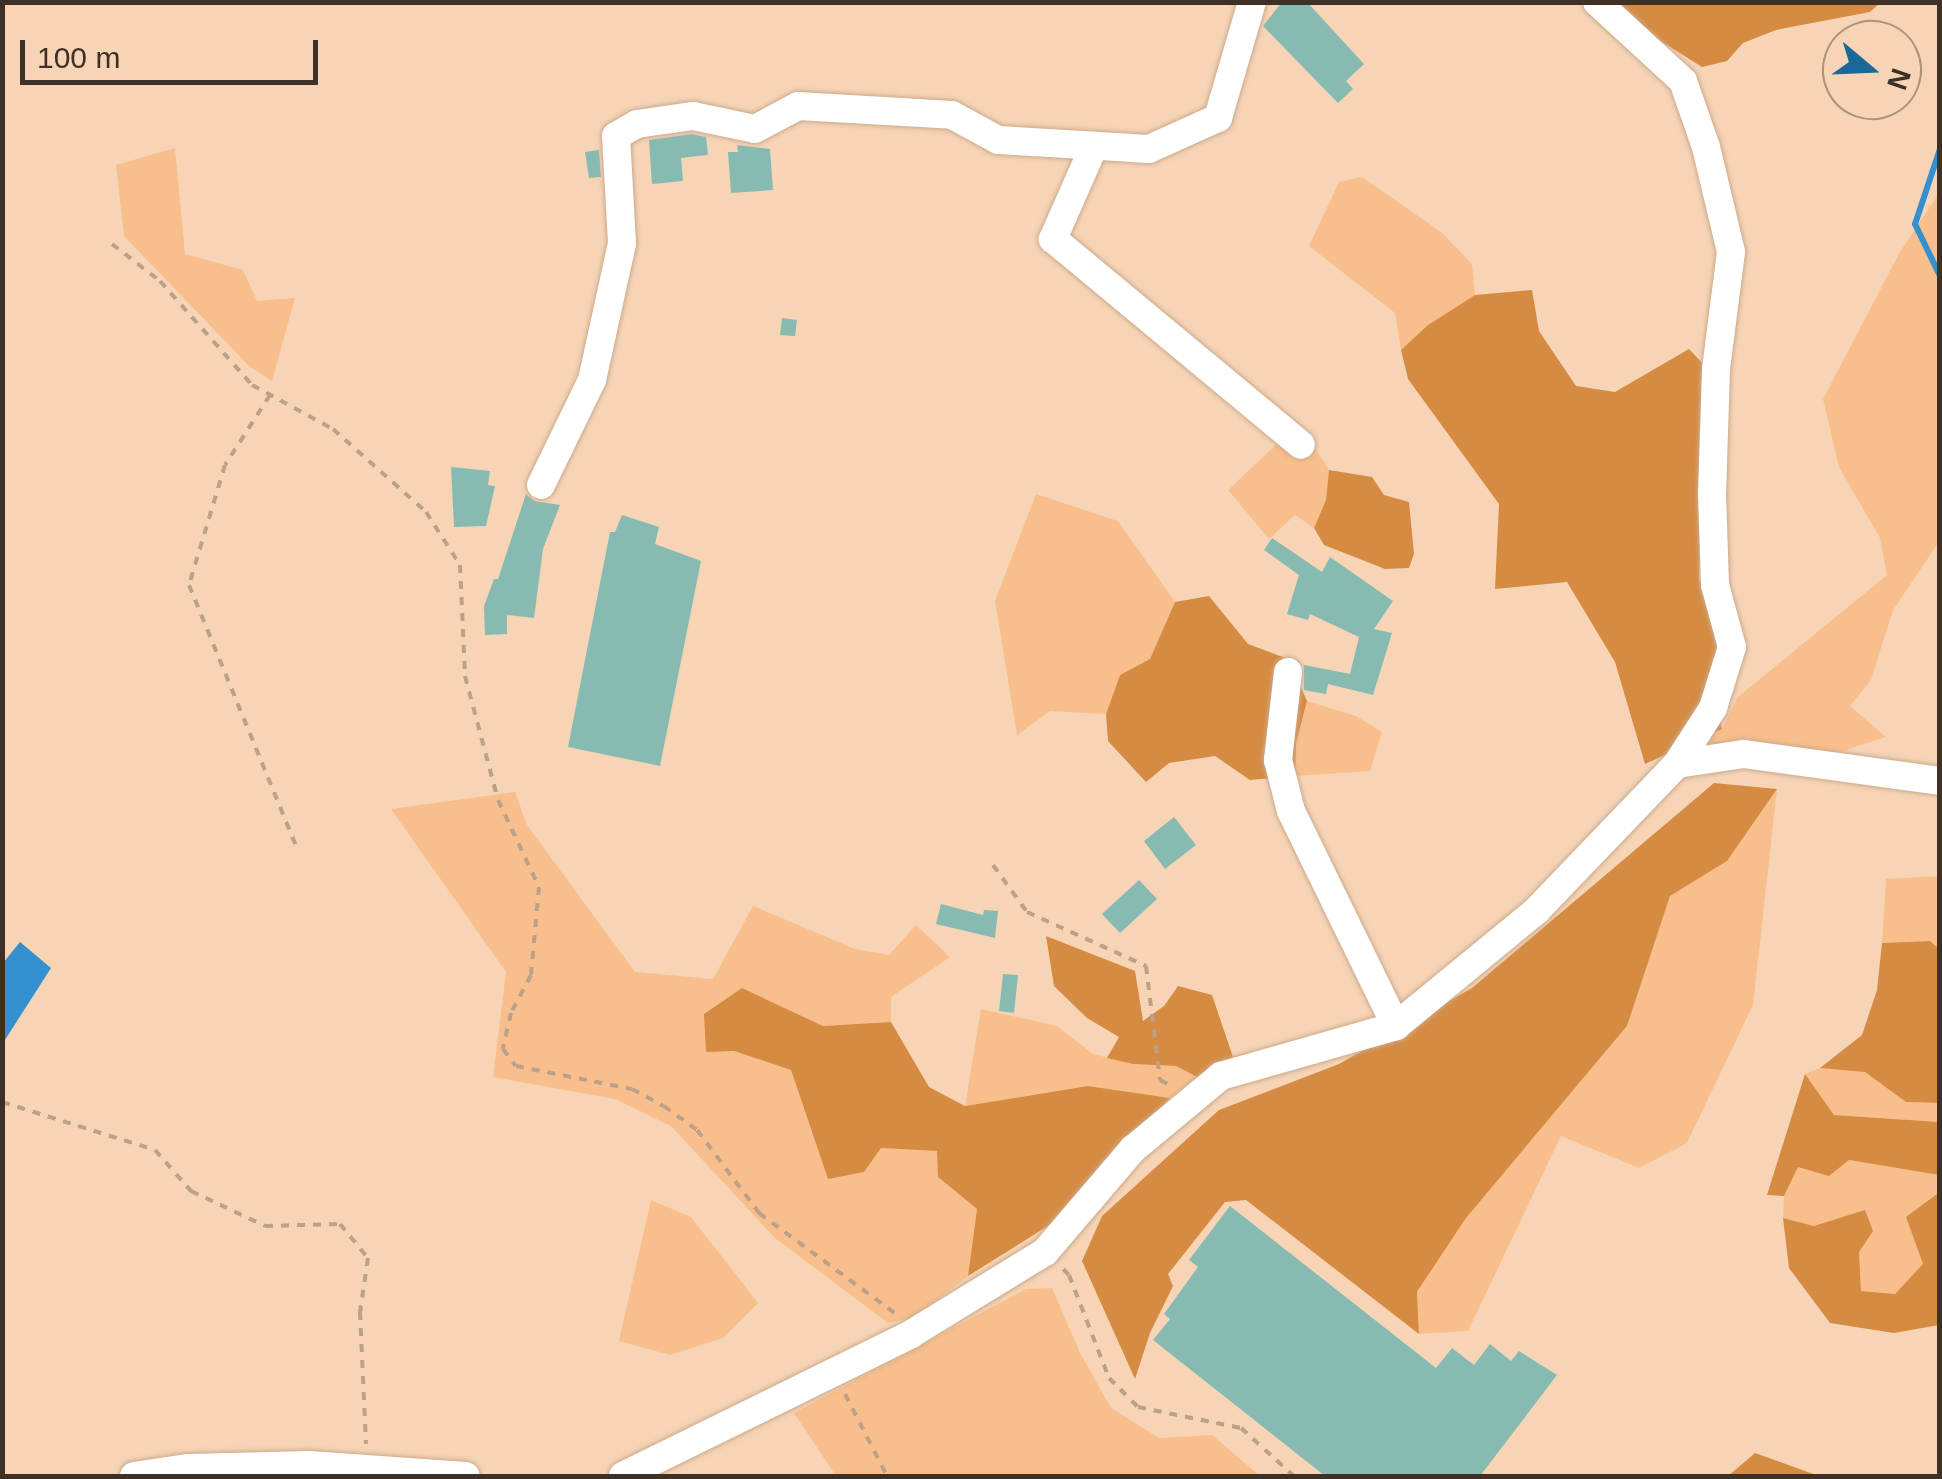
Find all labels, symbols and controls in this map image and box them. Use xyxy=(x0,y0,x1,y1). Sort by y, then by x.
scale bar xyxy=(25,20,322,82)
north arrow xyxy=(1822,20,1922,120)
text: 100 m xyxy=(37,41,120,74)
text: N xyxy=(1881,65,1917,94)

